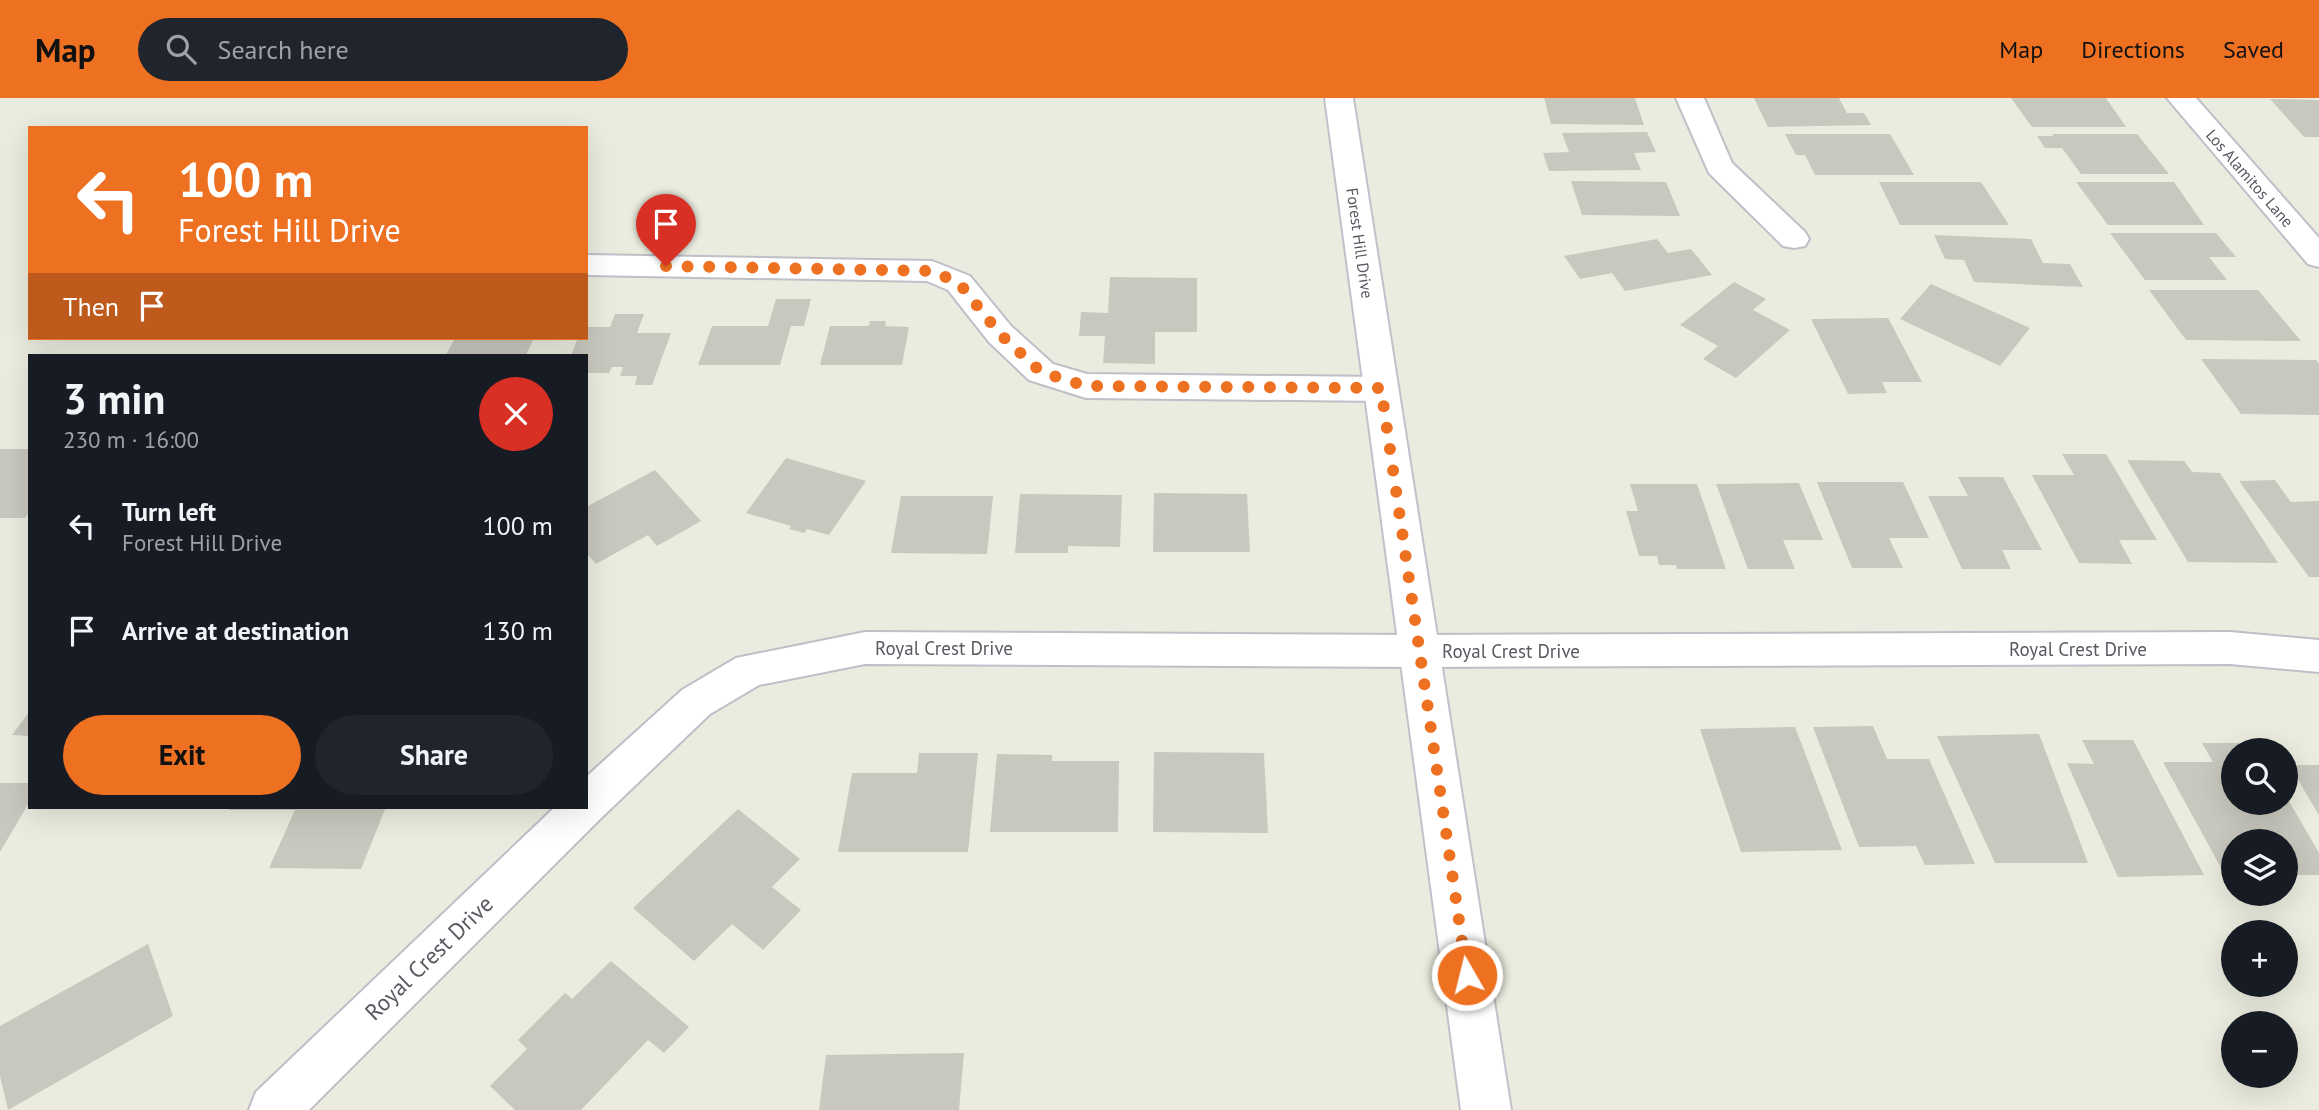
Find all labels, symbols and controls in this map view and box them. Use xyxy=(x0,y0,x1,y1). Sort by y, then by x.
search box xyxy=(138,18,628,81)
text: Map xyxy=(35,28,96,71)
icon: search xyxy=(162,30,200,68)
text: Search here xyxy=(218,33,349,66)
text: Map xyxy=(1999,34,2043,65)
text: Directions xyxy=(2081,34,2185,65)
text: Saved xyxy=(2223,34,2284,65)
street label: Los Alamitos Lane xyxy=(2202,125,2298,231)
text: 100 m xyxy=(178,147,313,211)
icon: left xyxy=(63,154,154,245)
street label: Forest Hill Drive xyxy=(1342,186,1378,300)
pin xyxy=(636,194,696,266)
icon: arrive xyxy=(647,205,685,243)
text: Forest Hill Drive xyxy=(178,209,401,251)
icon: arrive xyxy=(133,287,171,325)
text: Then xyxy=(63,290,119,323)
text: 3 min xyxy=(63,371,165,426)
button: close xyxy=(479,377,553,451)
text: 230 m · 16:00 xyxy=(63,425,199,454)
text: Turn left xyxy=(122,495,216,528)
icon: left xyxy=(63,507,101,545)
text: 100 m xyxy=(482,509,553,542)
text: Forest Hill Drive xyxy=(122,528,282,557)
icon: arrive xyxy=(63,612,101,650)
text: Arrive at destination xyxy=(122,614,349,647)
text: 130 m xyxy=(482,614,553,647)
street label: Royal Crest Drive xyxy=(875,636,1013,660)
street label: Royal Crest Drive xyxy=(2009,637,2147,661)
street label: Royal Crest Drive xyxy=(1442,639,1580,663)
button: Exit xyxy=(63,715,301,795)
button: Share xyxy=(315,715,553,795)
map controls xyxy=(2221,738,2298,1088)
button: search xyxy=(2221,738,2298,815)
button: layers xyxy=(2221,829,2298,906)
street label: Royal Crest Drive xyxy=(359,889,499,1026)
button: + xyxy=(2221,920,2298,997)
position arrow xyxy=(1430,938,1504,1012)
button: − xyxy=(2221,1011,2298,1088)

